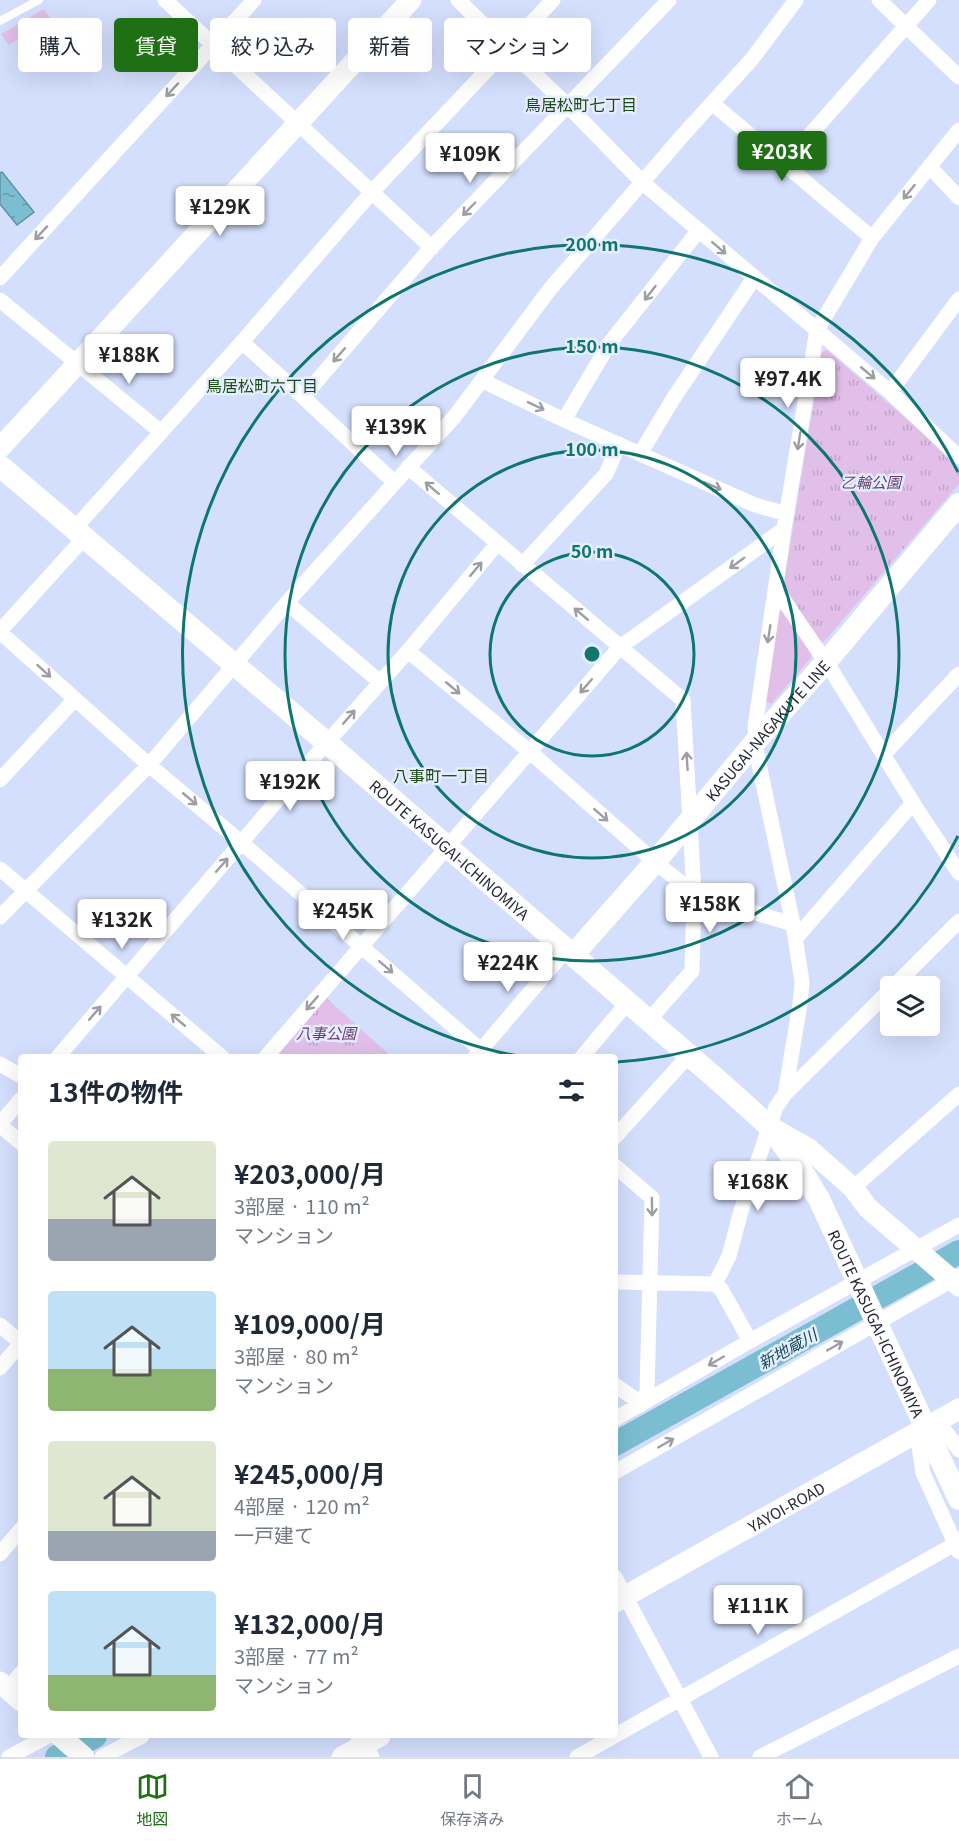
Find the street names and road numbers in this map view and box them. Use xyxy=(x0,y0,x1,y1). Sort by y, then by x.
street label: KASUGAI-NAGAKUTE LINE xyxy=(700,655,834,805)
street label: ROUTE KASUGAI-ICHINOMIYA xyxy=(366,774,535,925)
street label: ROUTE KASUGAI-ICHINOMIYA xyxy=(824,1226,930,1421)
street label: YAYOI-ROAD xyxy=(743,1476,828,1537)

